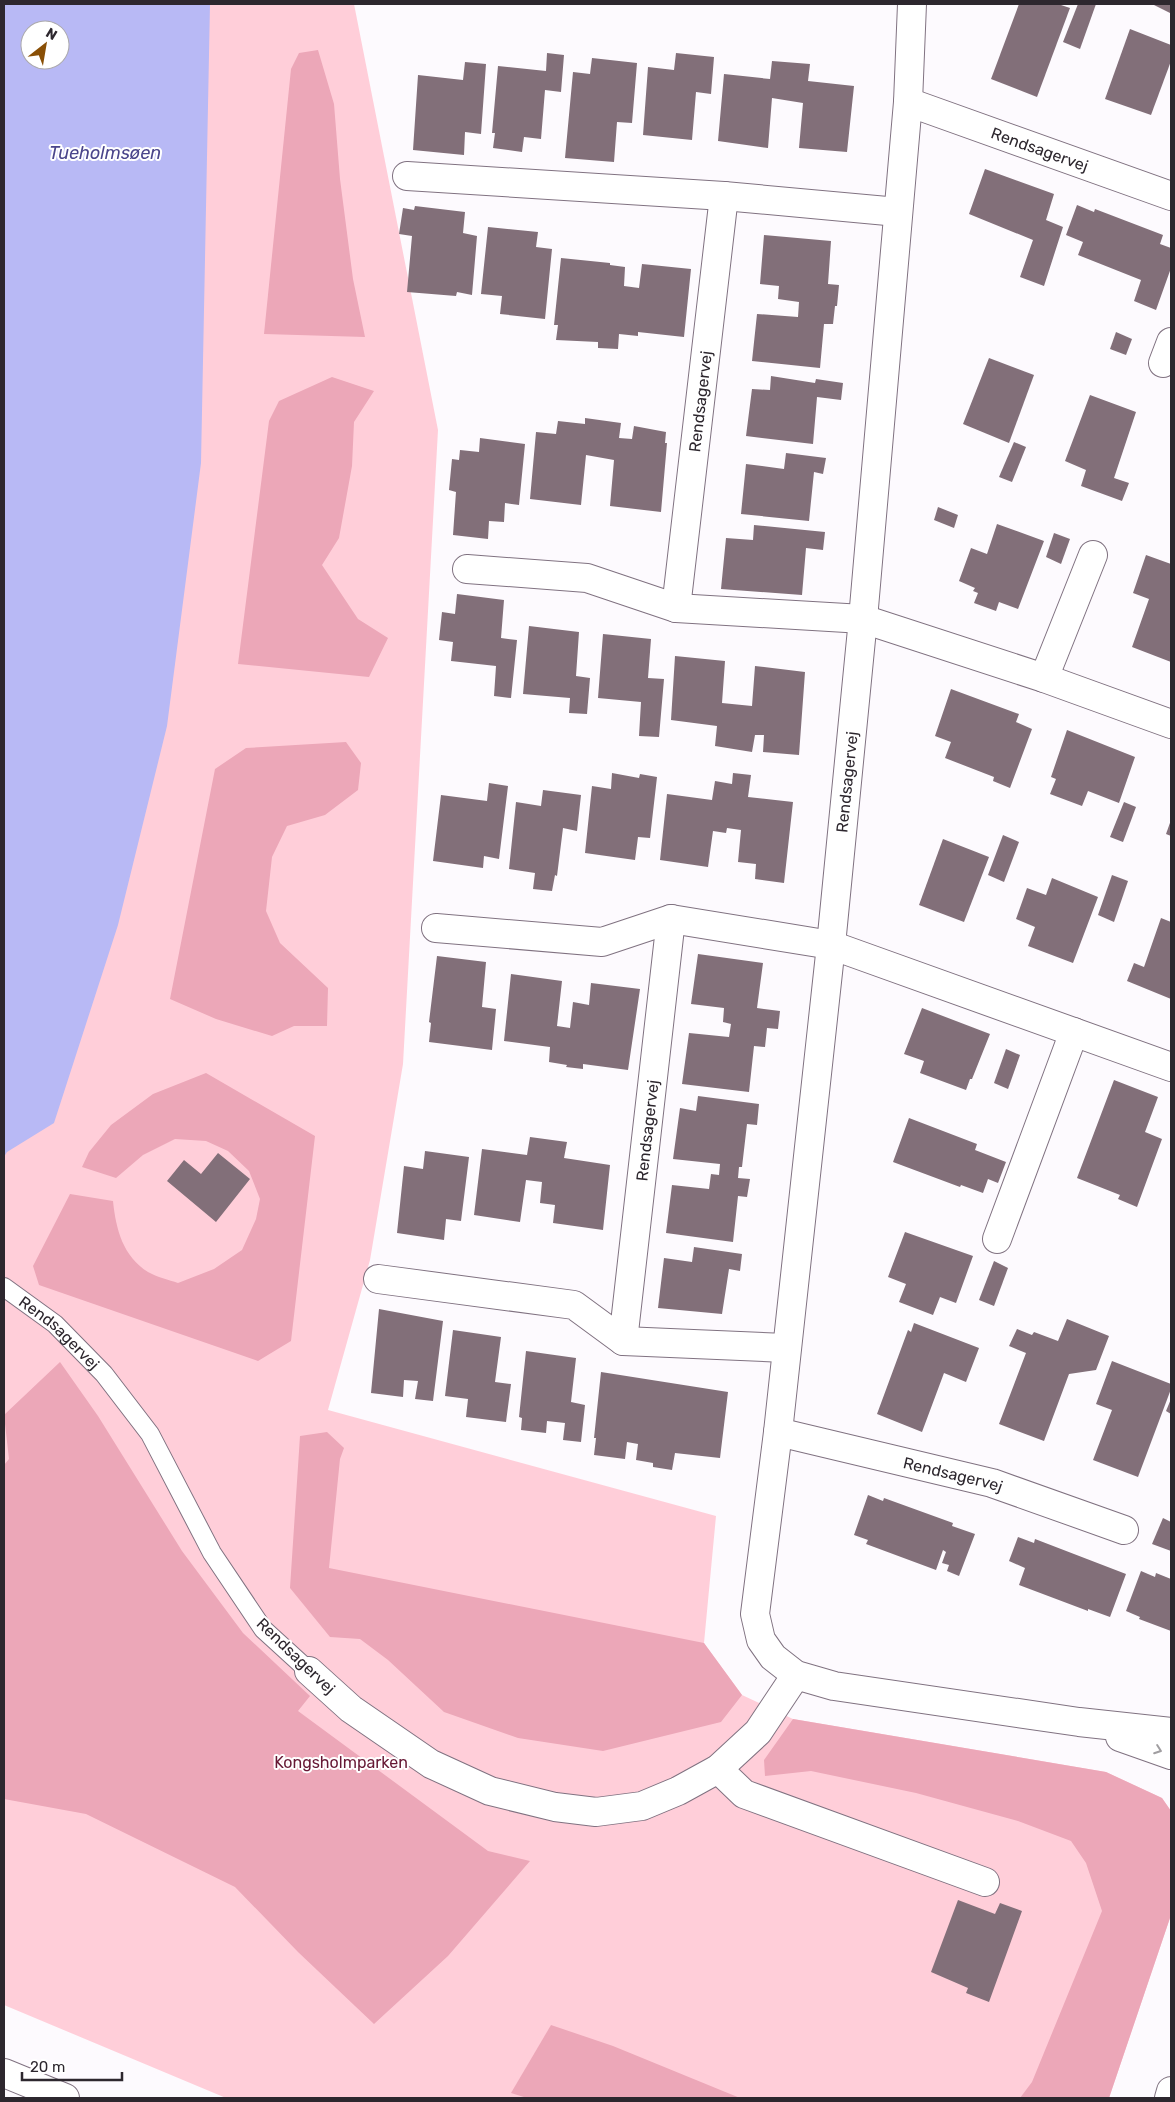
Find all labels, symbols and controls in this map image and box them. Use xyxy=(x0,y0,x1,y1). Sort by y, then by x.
north arrow xyxy=(20,20,70,70)
text: N xyxy=(43,24,60,44)
street label: Rendsagervej xyxy=(989,123,1091,175)
water label: Tueholmsøen xyxy=(49,142,161,164)
street label: Rendsagervej xyxy=(685,350,715,453)
street label: Rendsagervej xyxy=(832,730,862,834)
street label: Rendsagervej xyxy=(632,1079,662,1182)
street label: Rendsagervej xyxy=(15,1292,104,1373)
street label: Rendsagervej xyxy=(901,1453,1005,1496)
street label: Rendsagervej xyxy=(253,1614,339,1698)
one-way arrow xyxy=(1153,1744,1161,1754)
park label: Kongsholmparken xyxy=(274,1753,408,1772)
scale bar xyxy=(22,2050,122,2082)
text: 20 m xyxy=(30,2058,65,2076)

